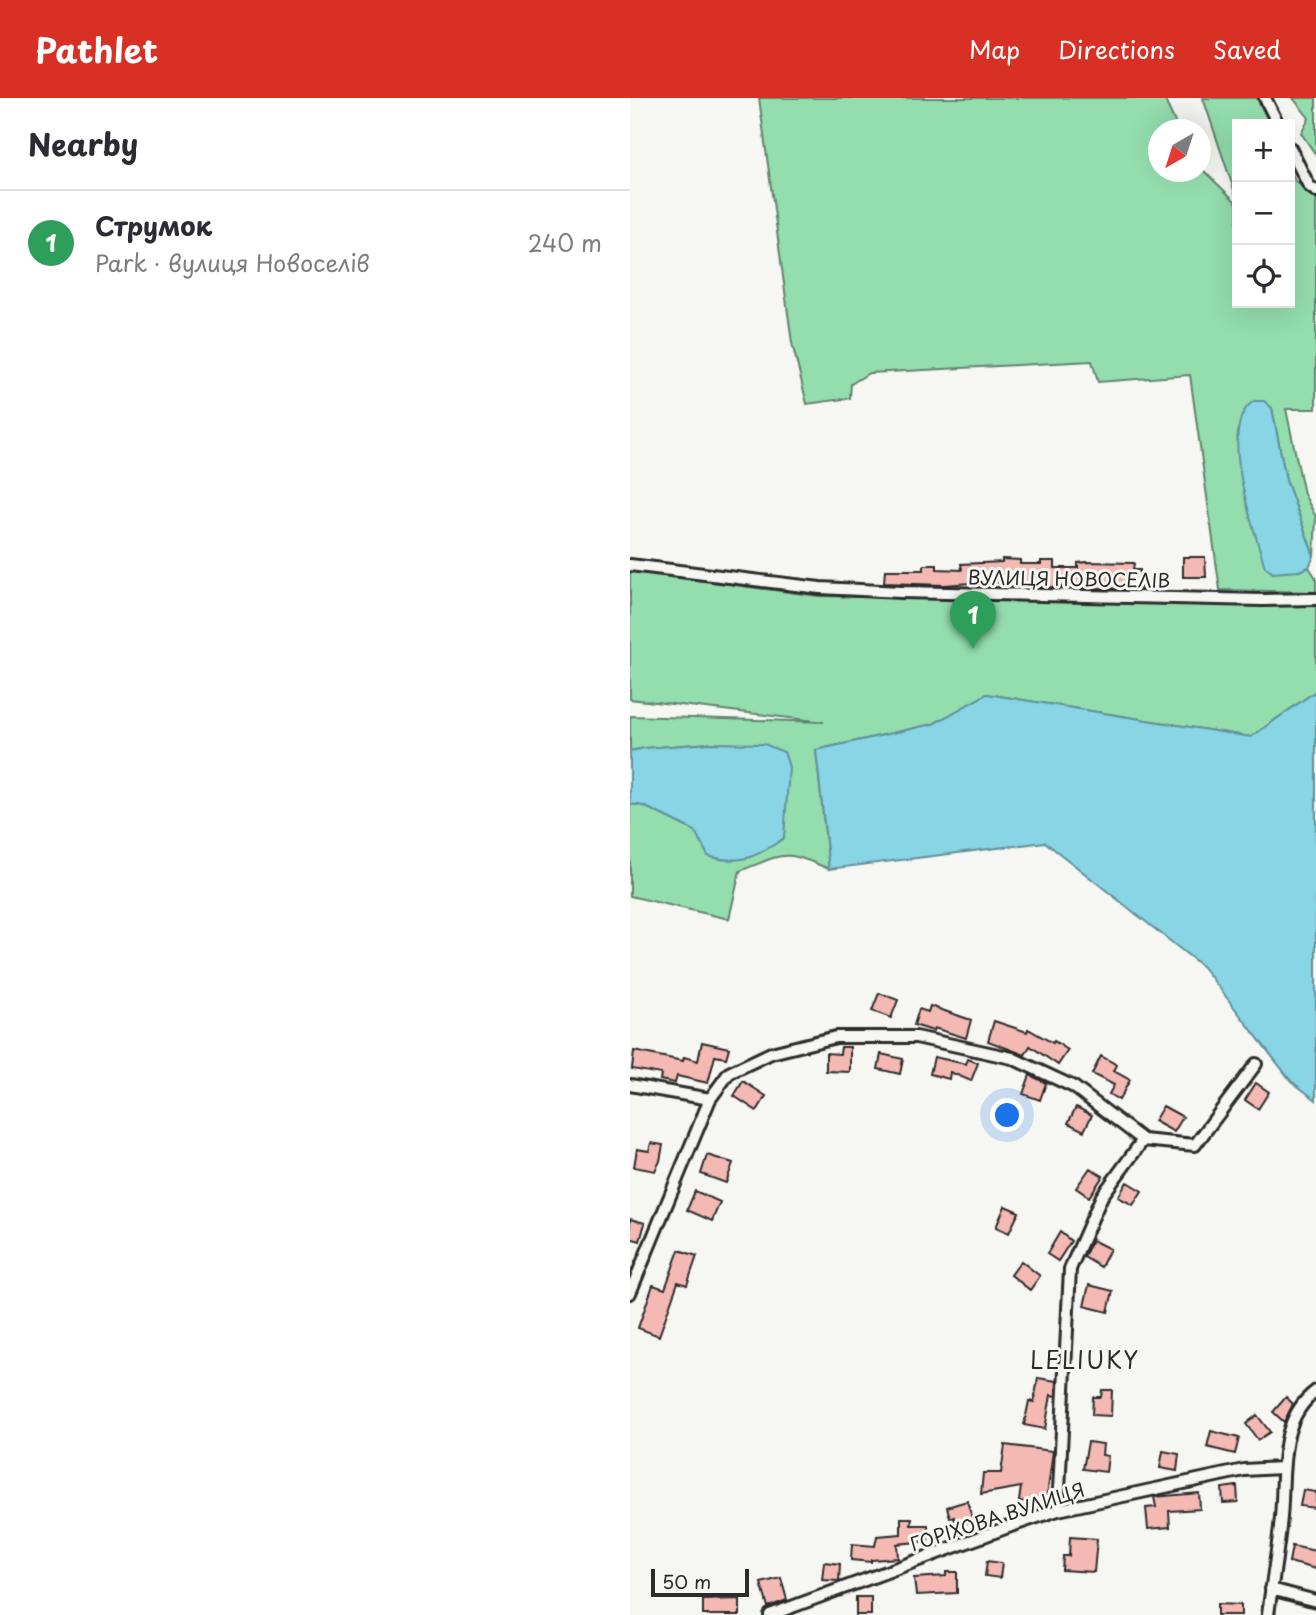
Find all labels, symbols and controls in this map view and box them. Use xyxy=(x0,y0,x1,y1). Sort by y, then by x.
text: Pathlet xyxy=(35,24,158,74)
text: Map xyxy=(969,31,1020,67)
text: Directions xyxy=(1058,31,1175,67)
text: Saved xyxy=(1213,31,1281,67)
north arrow xyxy=(1148,119,1211,182)
map controls xyxy=(1232,119,1295,308)
button: + xyxy=(1232,119,1295,182)
text: Nearby xyxy=(28,121,138,166)
button: − xyxy=(1232,182,1295,245)
text: Струмок xyxy=(95,206,212,245)
text: 1 xyxy=(46,225,57,260)
text: 240 m xyxy=(528,225,602,260)
text: Park · вулиця Новоселів xyxy=(95,245,370,280)
button: locate xyxy=(1232,245,1295,308)
street label: ВУЛИЦЯ НОВОСЕЛІВ xyxy=(968,562,1170,594)
pin: 1 xyxy=(950,591,996,649)
your location xyxy=(990,1098,1024,1132)
district label: LELIUKY xyxy=(1030,1342,1140,1377)
street label: ГОРІХОВА ВУЛИЦЯ xyxy=(906,1475,1088,1557)
scale bar xyxy=(651,1566,749,1598)
text: 50 m xyxy=(662,1567,711,1595)

